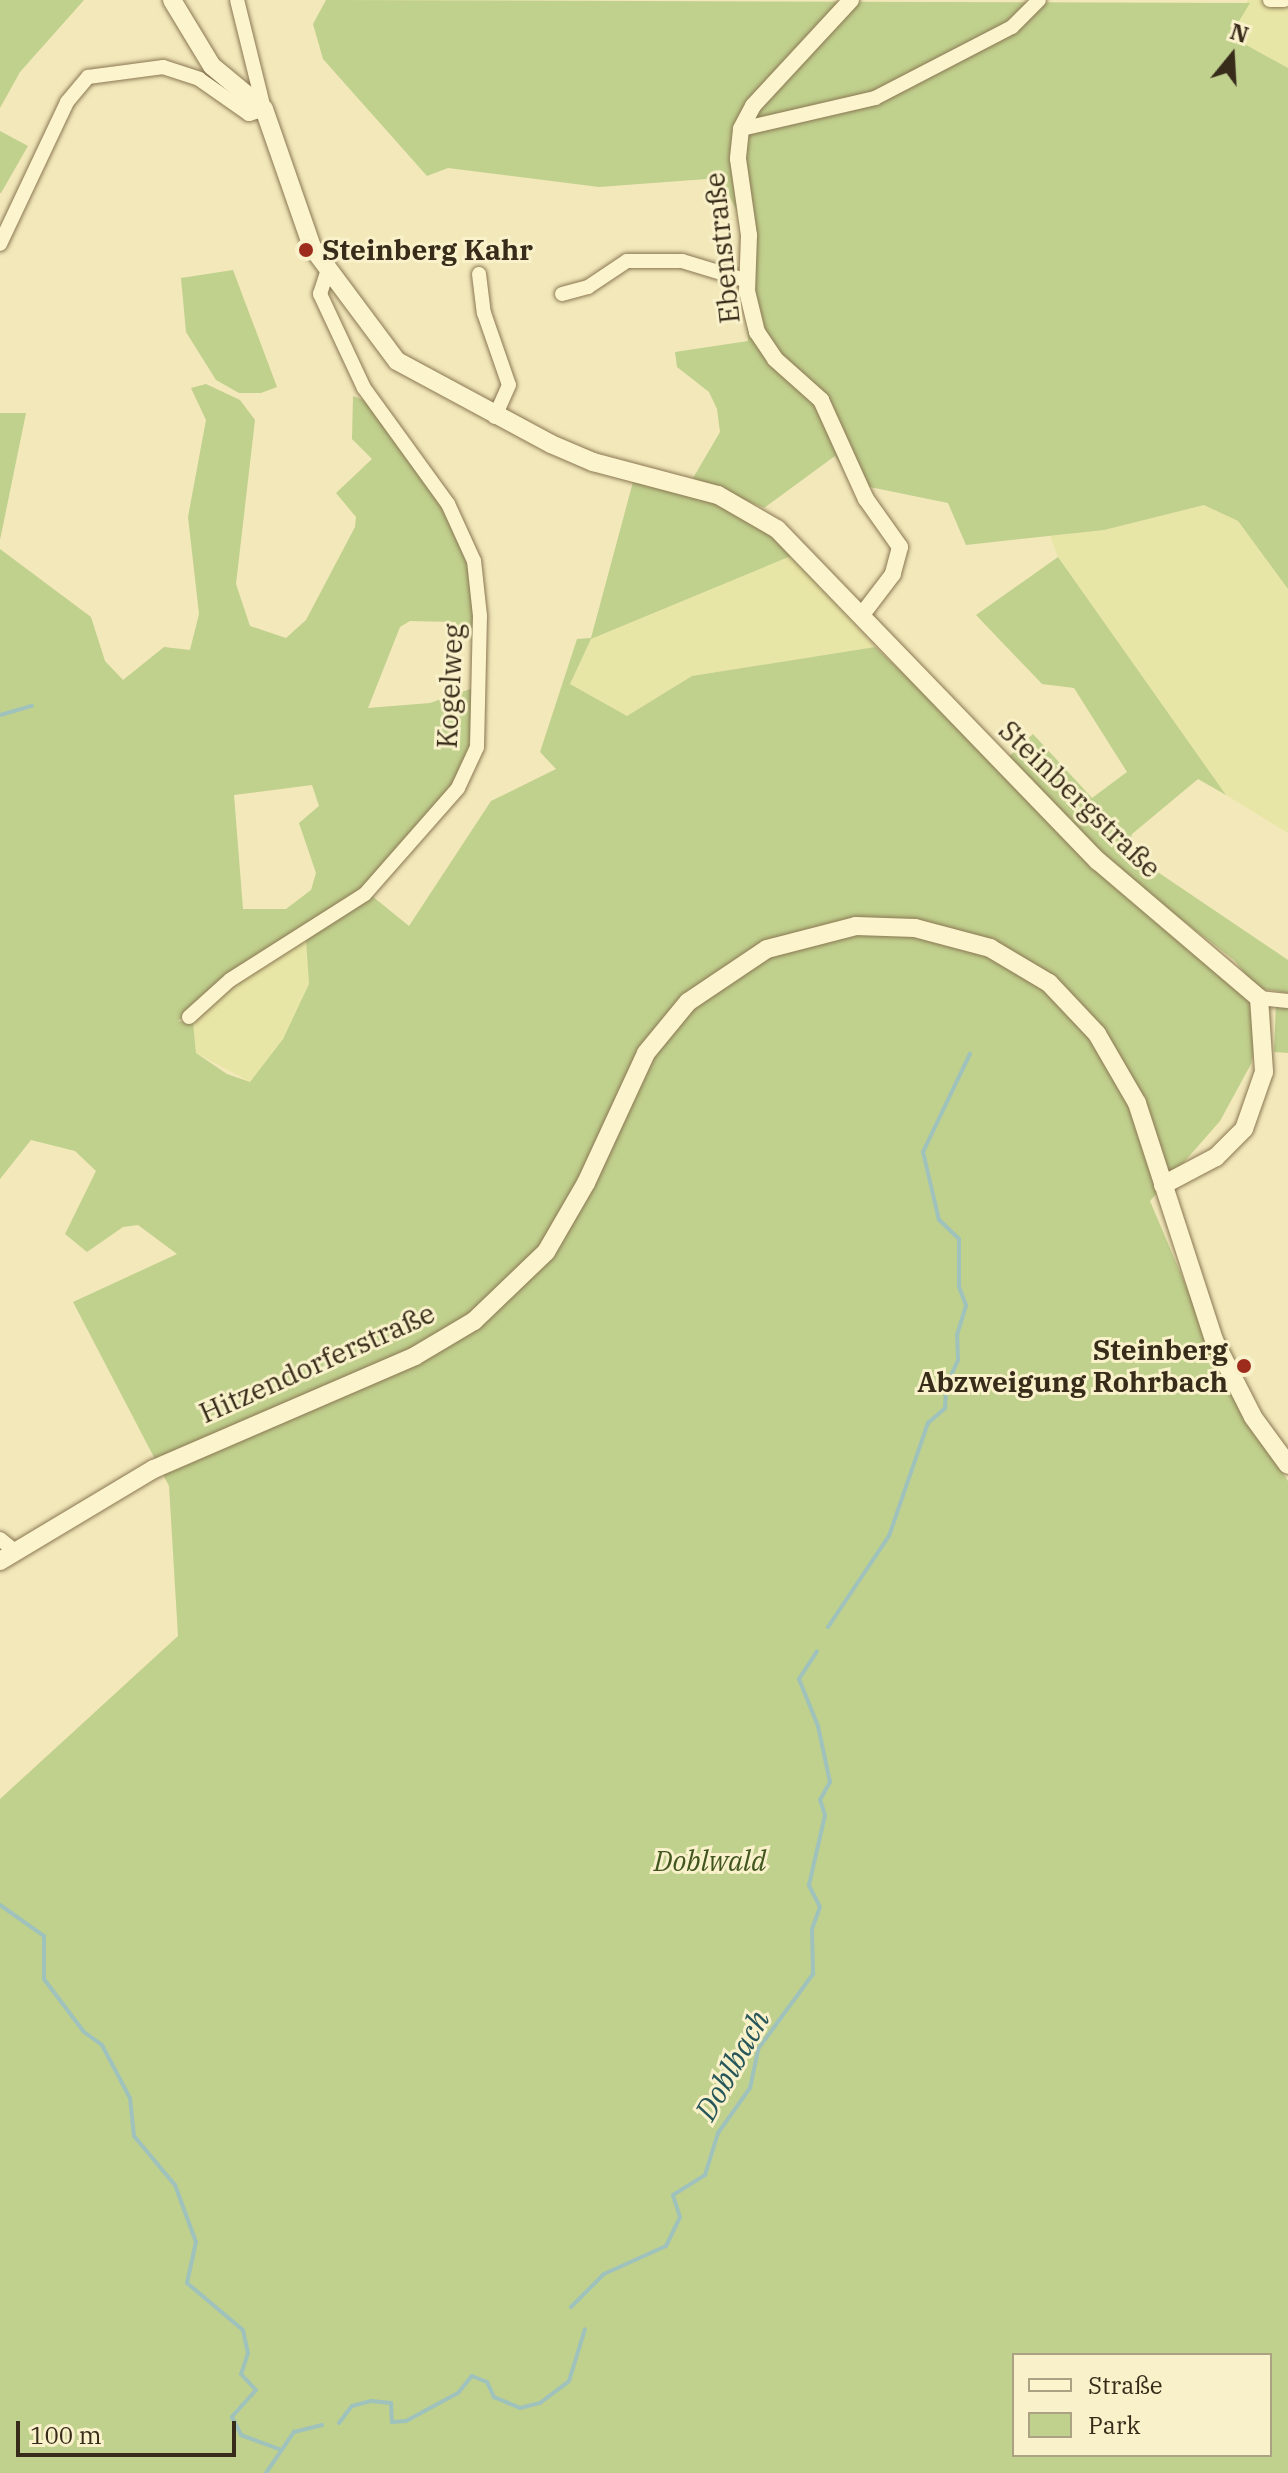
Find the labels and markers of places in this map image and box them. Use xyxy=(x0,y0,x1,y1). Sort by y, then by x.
place label: Steinberg Kahr xyxy=(322,233,533,267)
marker: Steinberg Kahr xyxy=(297,241,315,259)
place label: Steinberg Abzweigung Rohrbach xyxy=(917,1333,1228,1399)
marker: Steinberg Abzweigung Rohrbach xyxy=(1235,1357,1253,1375)

